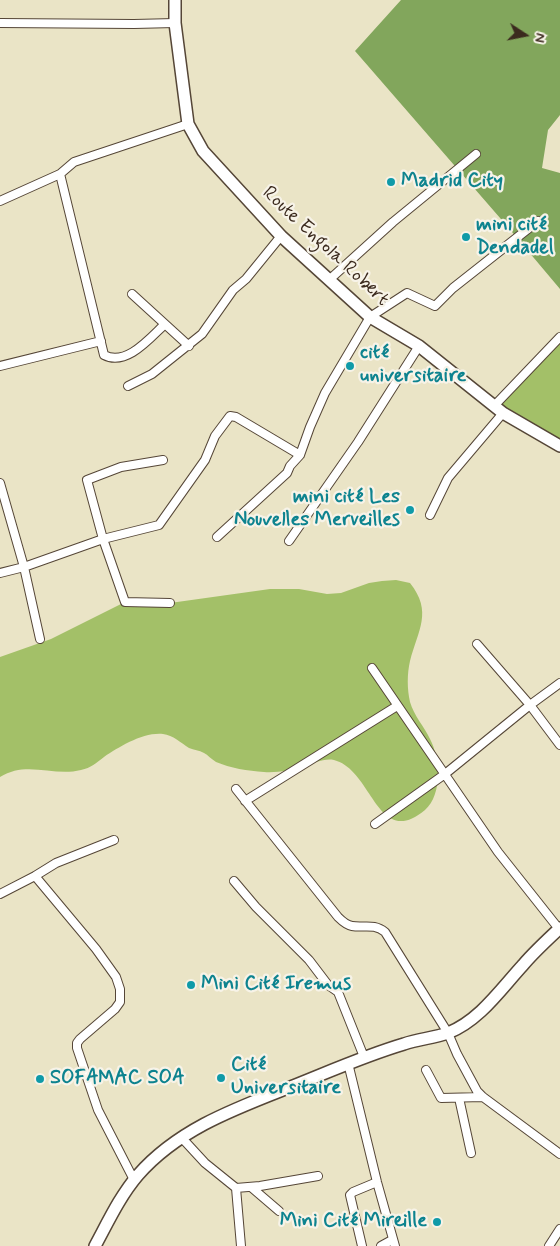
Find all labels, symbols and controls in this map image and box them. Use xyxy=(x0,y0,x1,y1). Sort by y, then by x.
north arrow xyxy=(500,10,550,60)
text: N xyxy=(530,32,549,44)
place label: Madrid City xyxy=(401,170,503,194)
marker: Madrid City xyxy=(385,176,397,188)
street label: Route Engola Robert xyxy=(257,182,393,312)
place label: mini cité Dendadel xyxy=(476,214,554,261)
marker: mini cité Dendadel xyxy=(460,231,472,243)
place label: cité universitaire xyxy=(360,342,466,389)
marker: cité universitaire xyxy=(344,360,356,372)
place label: mini cité Les Nouvelles Merveilles xyxy=(234,486,400,533)
marker: mini cité Les Nouvelles Merveilles xyxy=(404,504,416,516)
place label: Mini Cité Iremus xyxy=(201,973,351,997)
marker: Mini Cité Iremus xyxy=(185,979,197,991)
place label: Cité Universitaire xyxy=(231,1054,341,1101)
place label: SOFAMAC SOA xyxy=(50,1067,185,1091)
marker: Cité Universitaire xyxy=(215,1072,227,1084)
marker: SOFAMAC SOA xyxy=(34,1073,46,1085)
place label: Mini Cité Mireille xyxy=(280,1210,427,1234)
marker: Mini Cité Mireille xyxy=(431,1216,443,1228)

